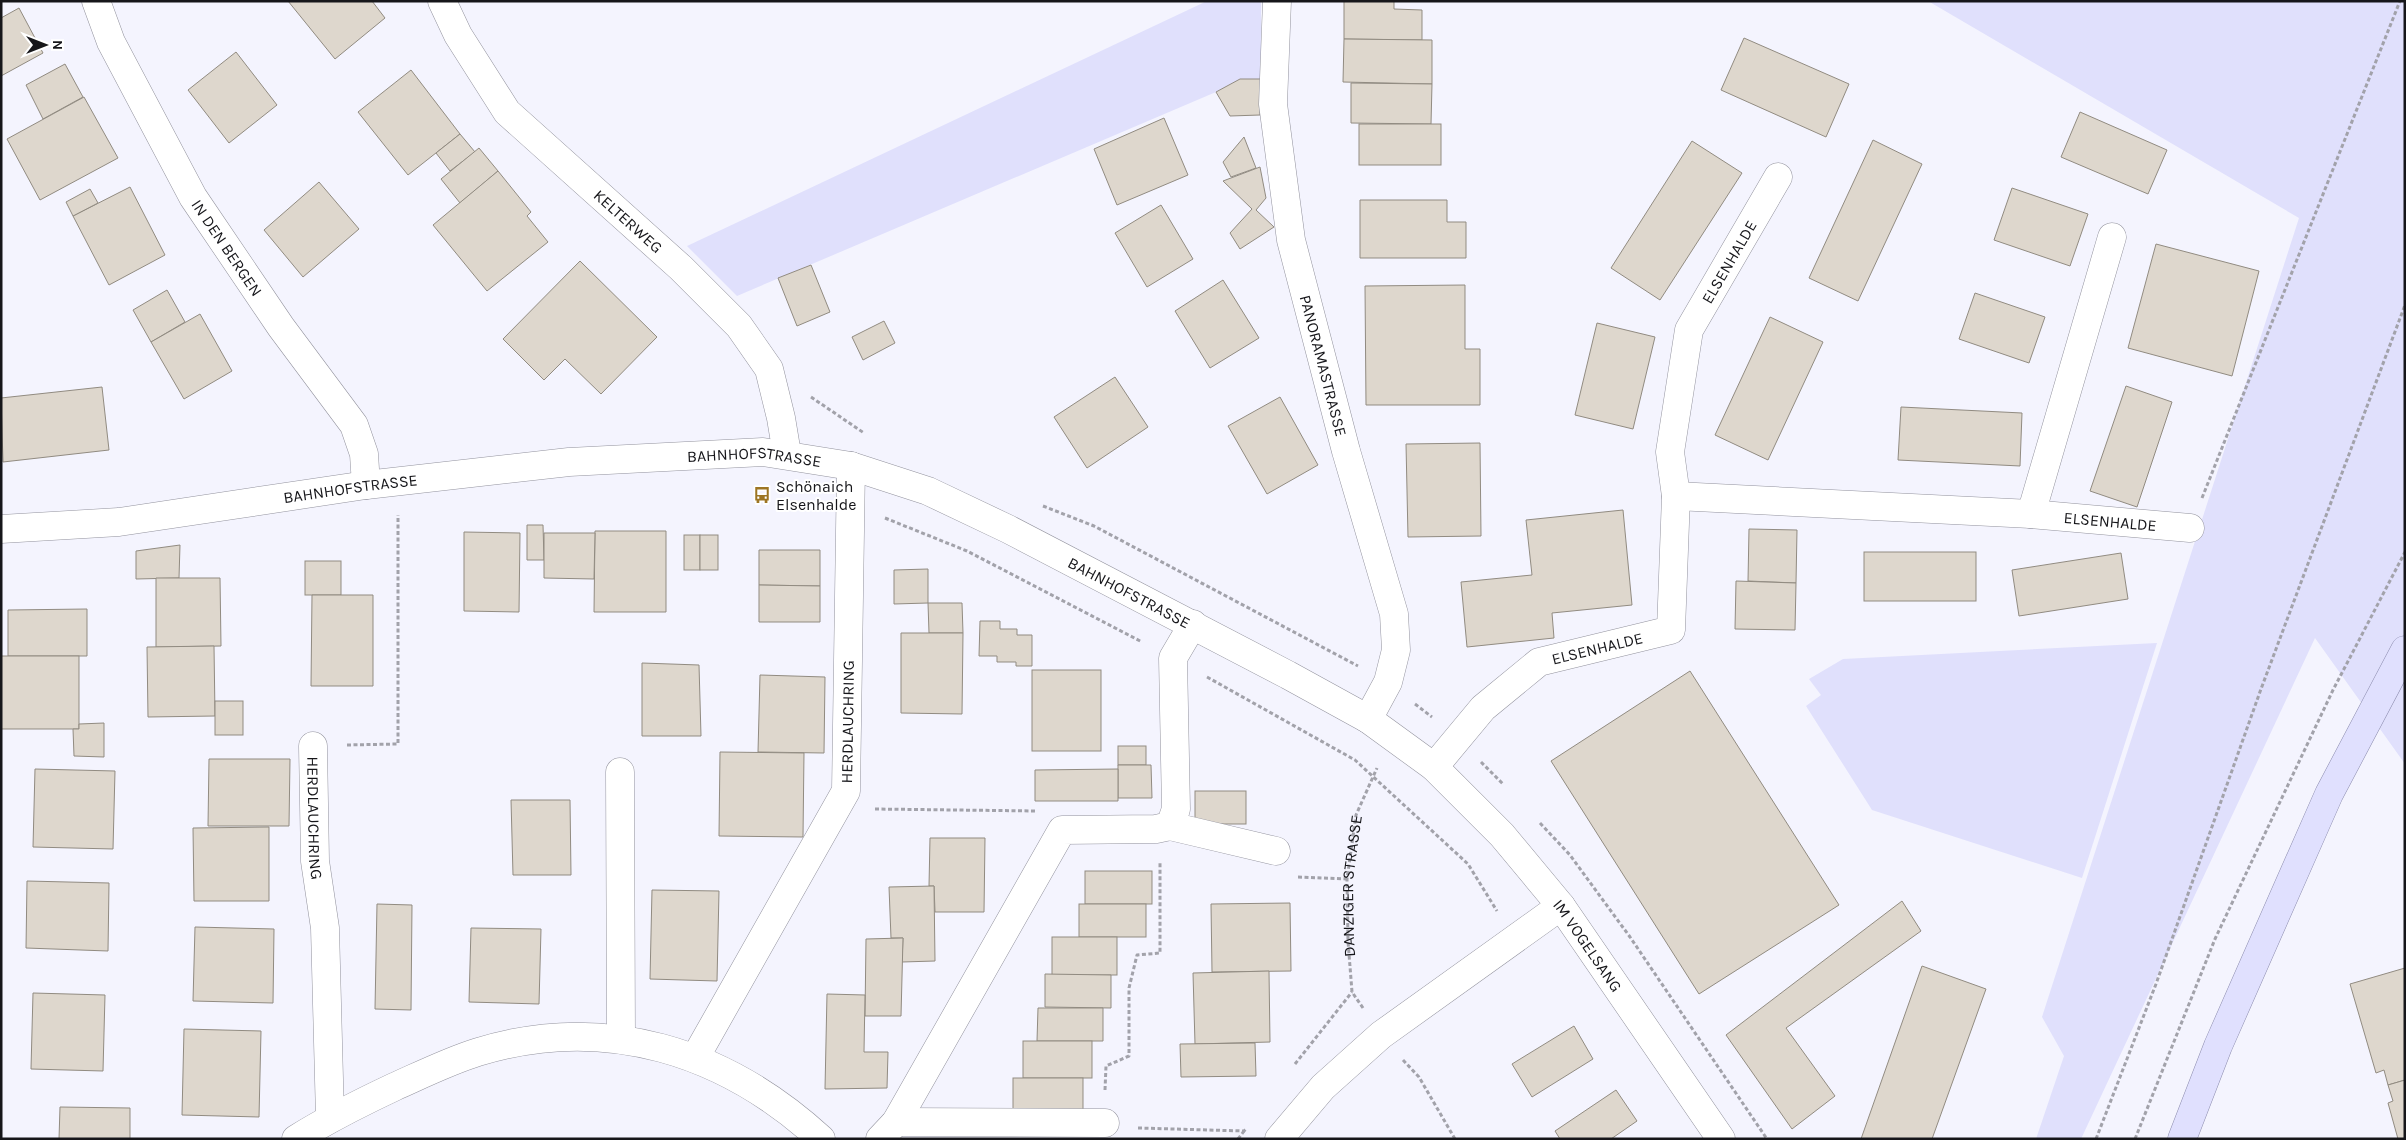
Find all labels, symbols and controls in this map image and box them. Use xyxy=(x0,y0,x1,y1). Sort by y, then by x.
north arrow xyxy=(20,20,70,70)
text: N xyxy=(49,40,66,50)
street label: KELTERWEG xyxy=(590,185,667,257)
street label: IN DEN BERGEN xyxy=(188,196,267,299)
street label: ELSENHALDE xyxy=(1697,217,1760,307)
street label: PANORAMASTRASSE xyxy=(1296,293,1351,438)
street label: BAHNHOFSTRASSE xyxy=(686,442,823,471)
street label: BAHNHOFSTRASSE xyxy=(282,470,418,507)
place label: Schönaich Elsenhalde xyxy=(776,477,856,514)
bus stop icon: Schönaich Elsenhalde xyxy=(752,485,772,505)
street label: ELSENHALDE xyxy=(2063,507,2157,535)
street label: BAHNHOFSTRASSE xyxy=(1065,553,1194,632)
street label: ELSENHALDE xyxy=(1550,628,1645,668)
street label: HERDLAUCHRING xyxy=(837,660,858,784)
street label: HERDLAUCHRING xyxy=(304,756,327,881)
street label: DANZIGER STRASSE xyxy=(1338,814,1365,958)
street label: IM VOGELSANG xyxy=(1550,895,1626,995)

